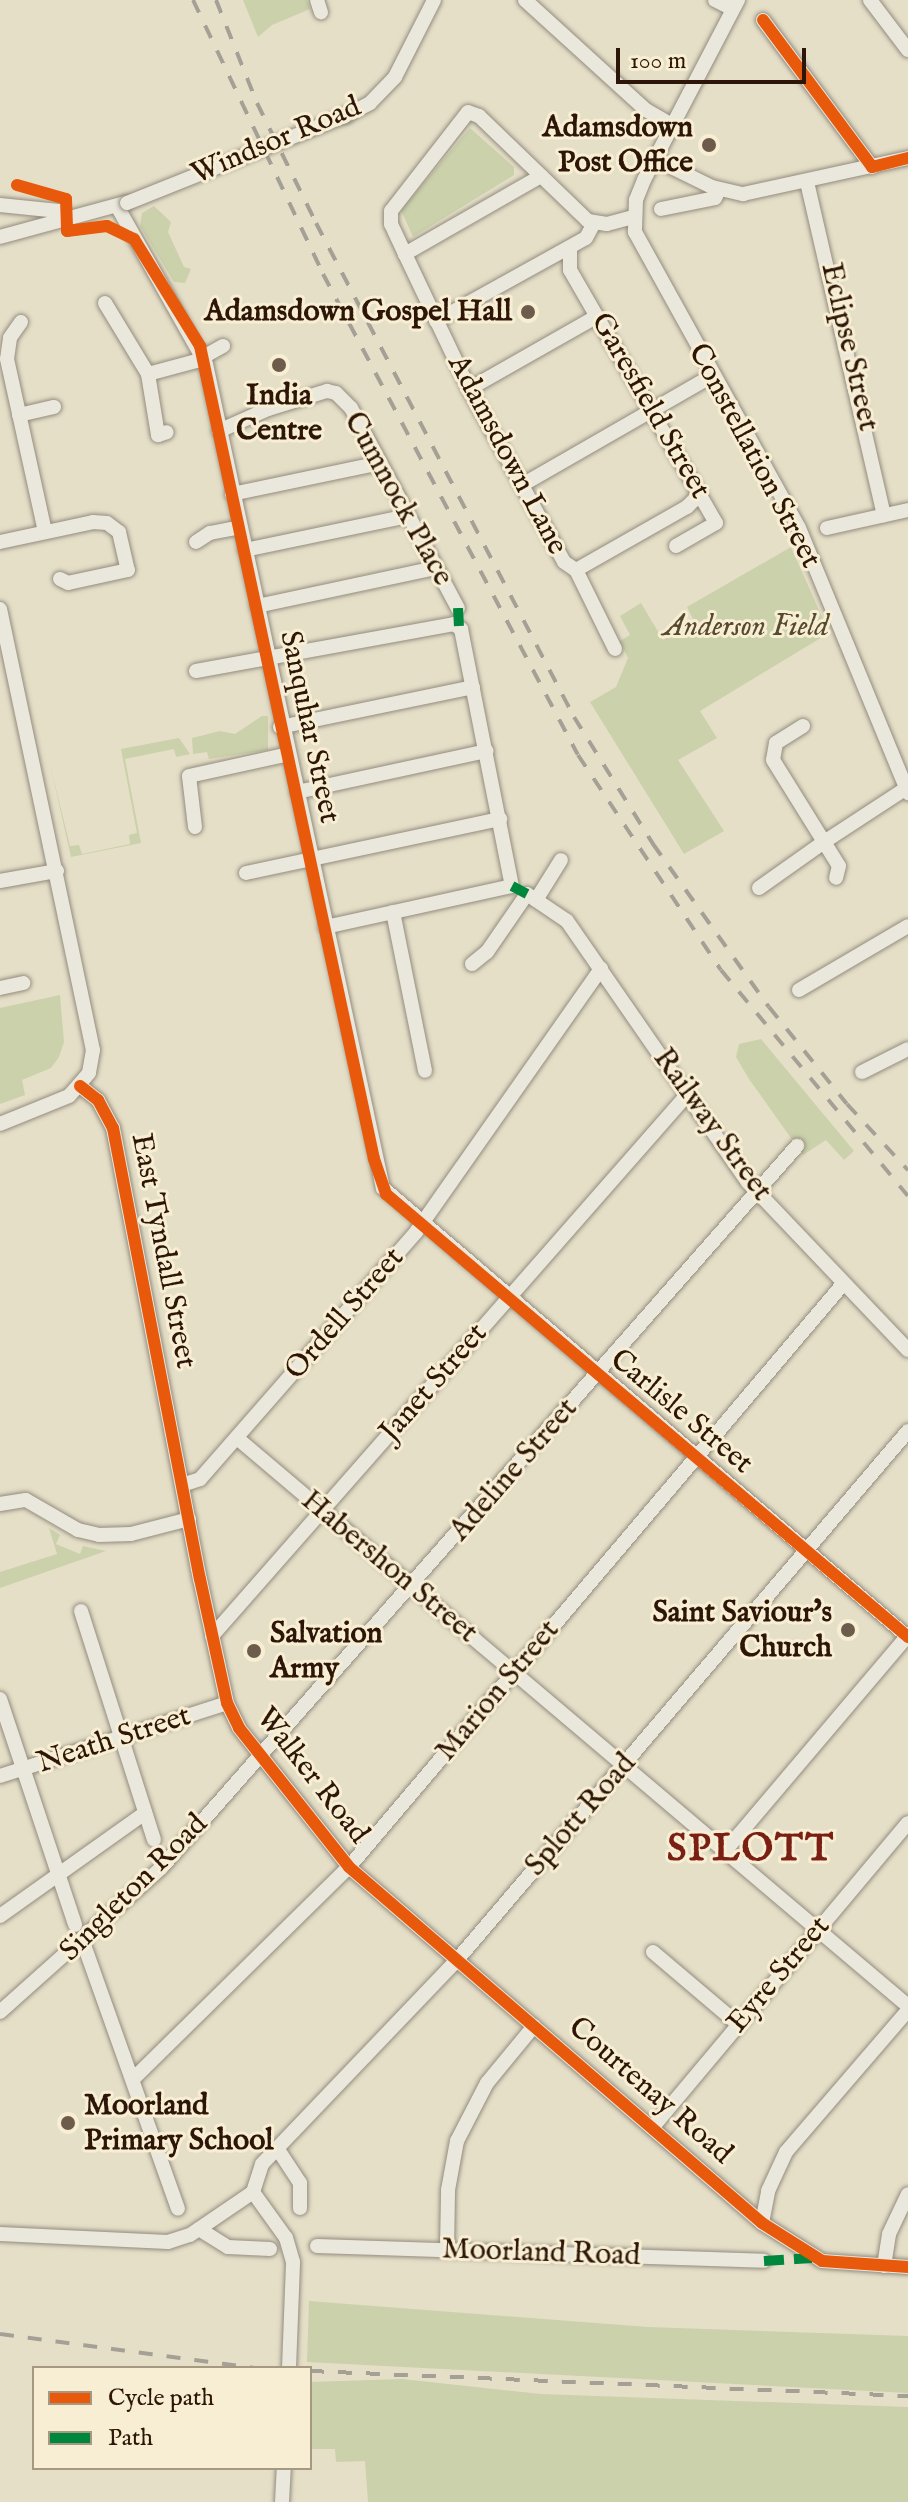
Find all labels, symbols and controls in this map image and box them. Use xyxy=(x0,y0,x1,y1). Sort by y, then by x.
scale bar xyxy=(620,32,810,82)
text: 100 m xyxy=(630,46,686,77)
street label: Windsor Road xyxy=(186,89,366,193)
place label: Adamsdown Post Office xyxy=(543,110,693,180)
marker: Adamsdown Post Office xyxy=(700,136,718,154)
street label: Eclipse Street xyxy=(812,259,886,435)
place label: Adamsdown Gospel Hall xyxy=(204,294,512,330)
marker: Adamsdown Gospel Hall xyxy=(519,303,537,321)
street label: Garesfield Street xyxy=(582,307,718,505)
street label: Constellation Street xyxy=(680,338,828,574)
street label: Adamsdown Lane xyxy=(439,349,575,561)
marker: India Centre xyxy=(270,356,288,374)
place label: India Centre xyxy=(236,378,322,448)
street label: Cumnock Place xyxy=(335,406,461,592)
park label: Anderson Field xyxy=(663,609,829,645)
street label: Sanquhar Street xyxy=(271,628,347,826)
street label: Railway Street xyxy=(645,1042,779,1208)
street label: East Tyndall Street xyxy=(123,1130,203,1372)
street label: Ordell Street xyxy=(278,1241,412,1387)
street label: Janet Street xyxy=(373,1316,495,1450)
street label: Carlisle Street xyxy=(602,1342,760,1482)
street label: Adeline Street xyxy=(442,1391,586,1549)
street label: Habershon Street xyxy=(294,1483,484,1651)
place label: Saint Saviour's Church xyxy=(652,1595,832,1666)
street label: Marion Street xyxy=(429,1613,567,1769)
place label: Salvation Army xyxy=(270,1616,383,1686)
marker: Saint Saviour's Church xyxy=(839,1621,857,1639)
marker: Salvation Army xyxy=(245,1642,263,1660)
street label: Neath Street xyxy=(33,1698,195,1782)
street label: Walker Road xyxy=(248,1701,376,1851)
street label: Splott Road xyxy=(518,1746,644,1884)
street label: Singleton Road xyxy=(53,1807,215,1969)
district label: SPLOTT xyxy=(667,1828,835,1874)
street label: Eyre Street xyxy=(720,1909,838,2041)
street label: Courtenay Road xyxy=(560,2010,740,2172)
place label: Moorland Primary School xyxy=(84,2088,273,2158)
marker: Moorland Primary School xyxy=(59,2114,77,2132)
street label: Moorland Road xyxy=(441,2232,641,2274)
legend xyxy=(32,2366,312,2470)
text: Cycle path xyxy=(108,2383,214,2414)
text: Path xyxy=(108,2423,153,2454)

